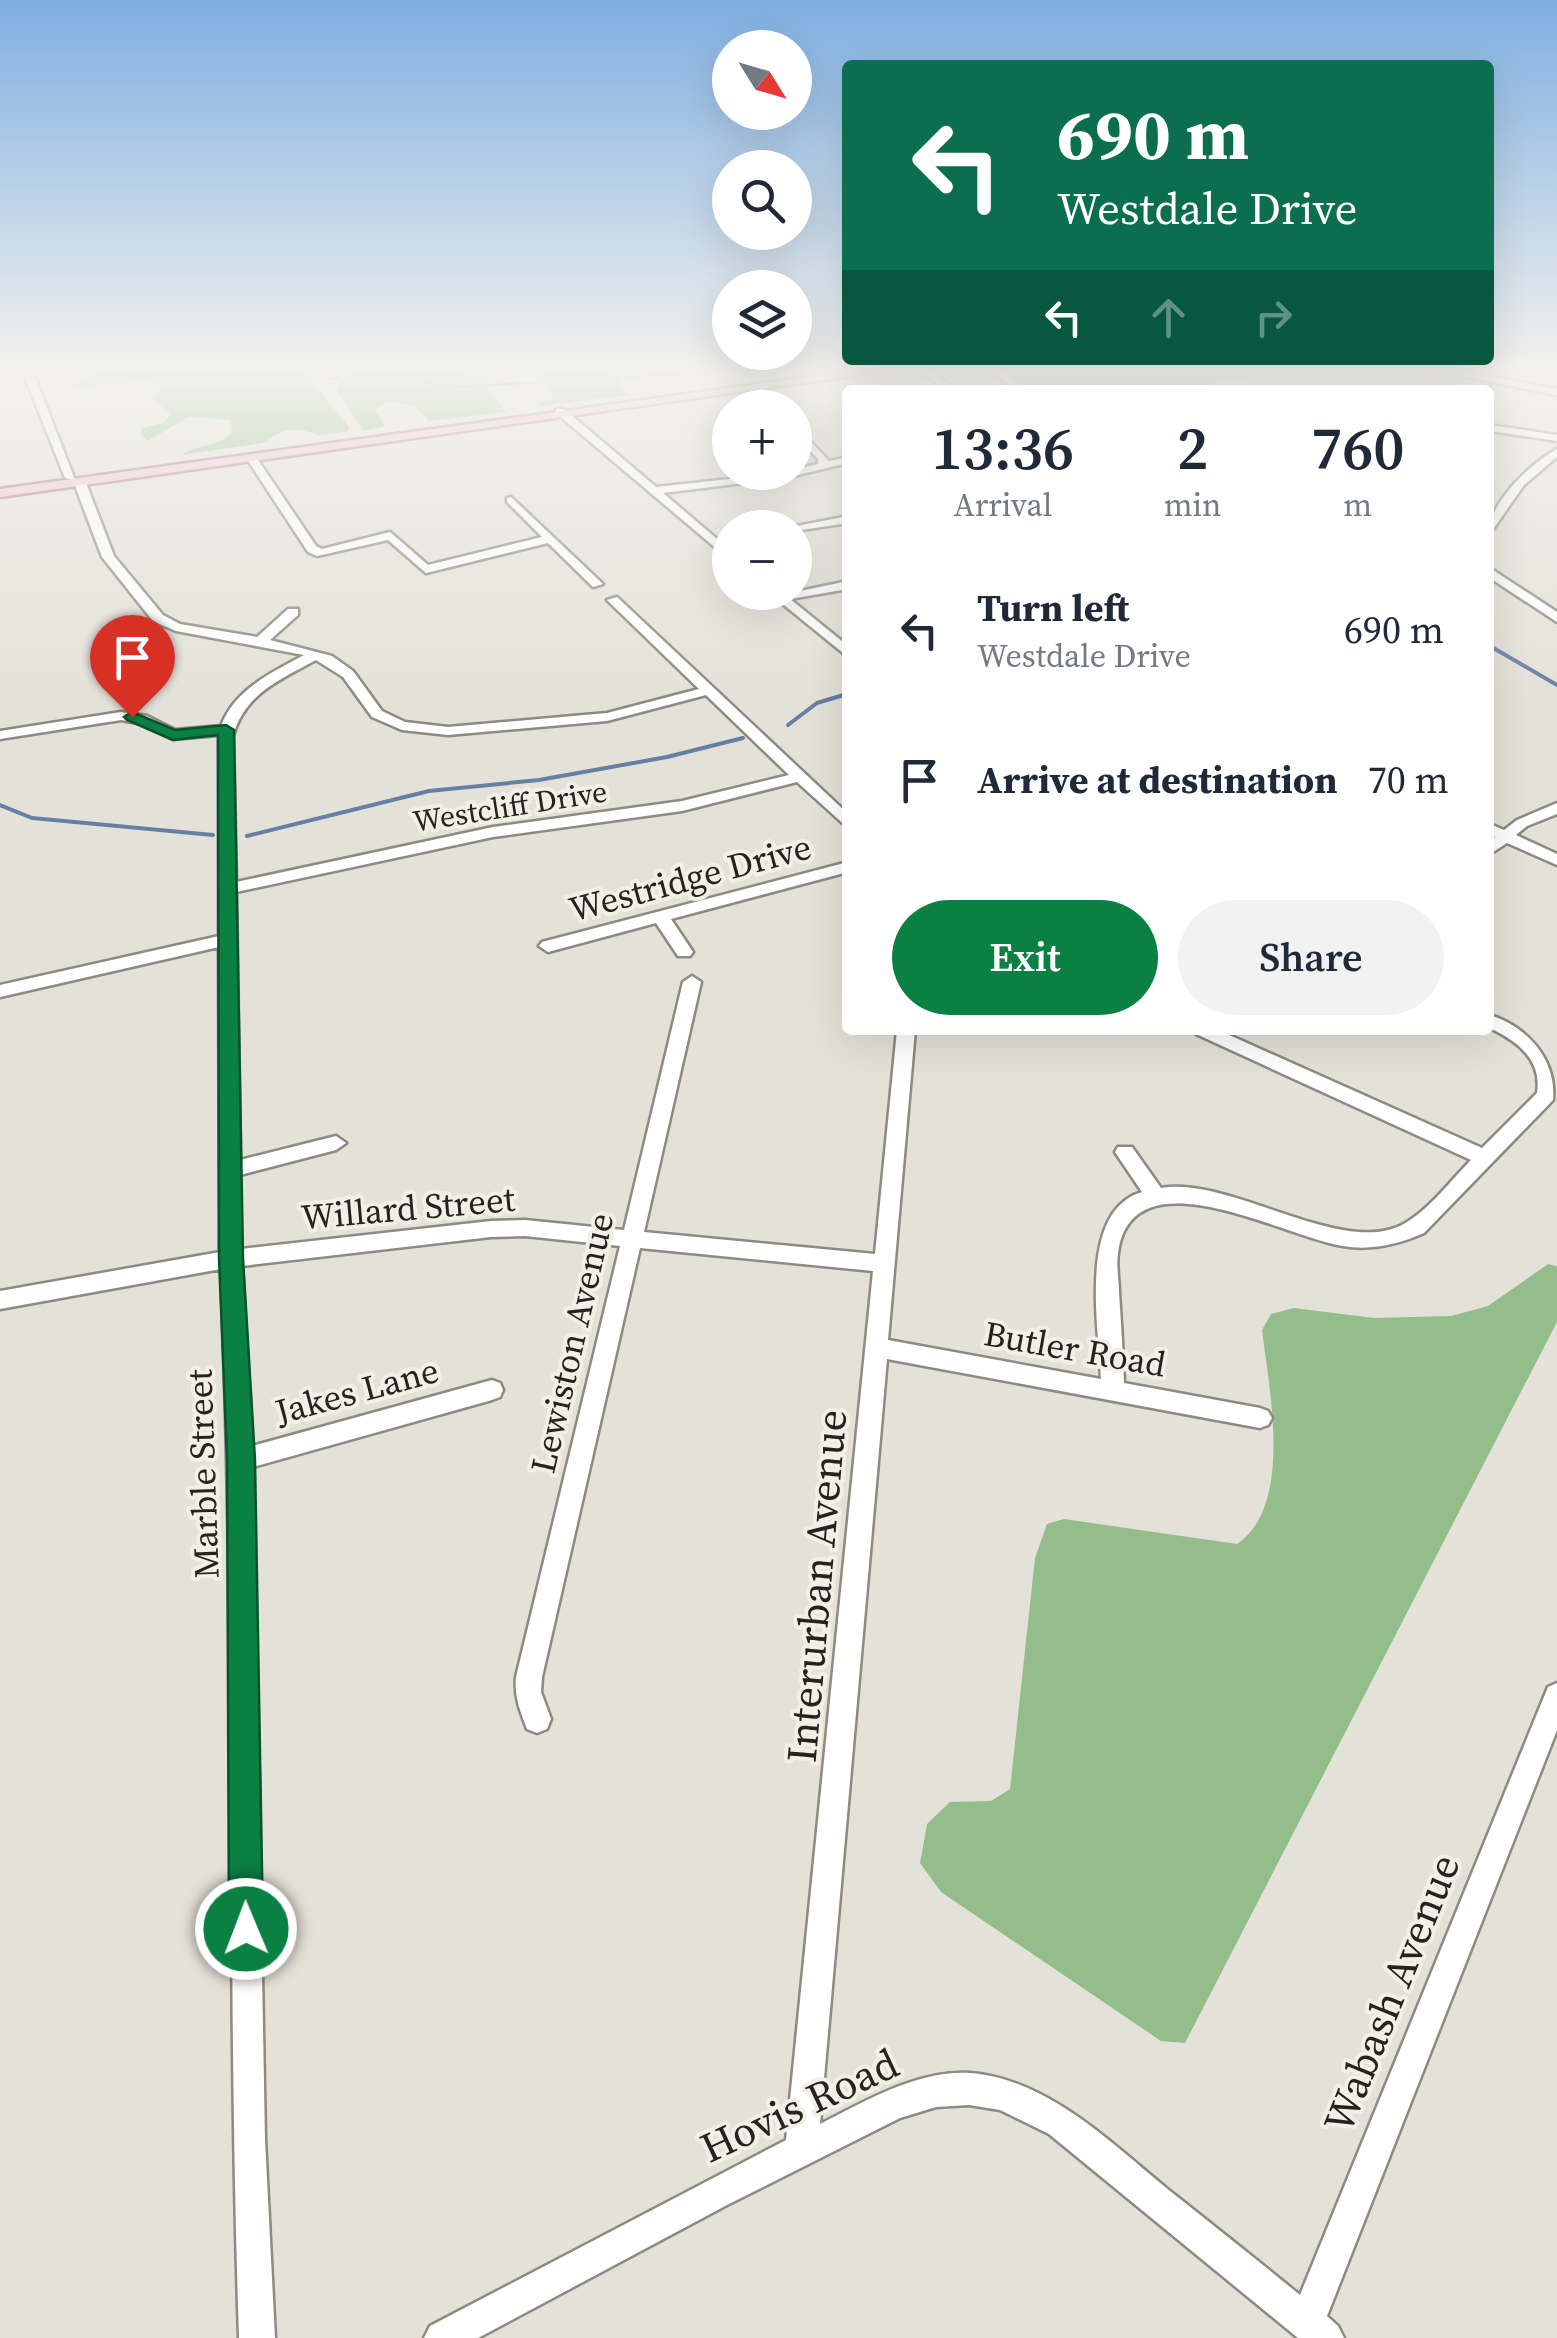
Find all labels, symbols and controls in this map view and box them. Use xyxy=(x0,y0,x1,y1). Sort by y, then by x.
north arrow xyxy=(712,30,812,130)
map controls xyxy=(712,30,812,610)
text: 690 m xyxy=(1057,86,1249,182)
icon: left xyxy=(892,100,1022,230)
button: search xyxy=(712,150,812,250)
text: Westdale Drive xyxy=(1057,177,1358,239)
button: layers xyxy=(712,270,812,370)
icon: left xyxy=(1036,290,1091,345)
icon: ahead xyxy=(1141,290,1196,345)
icon: right xyxy=(1246,290,1301,345)
button: + xyxy=(712,390,812,490)
text: 13:36 xyxy=(931,407,1074,489)
text: 2 xyxy=(1177,407,1208,489)
text: 760 xyxy=(1311,407,1405,489)
text: Arrival xyxy=(953,483,1052,527)
text: min xyxy=(1164,483,1221,527)
text: m xyxy=(1343,483,1372,527)
button: − xyxy=(712,510,812,610)
text: Turn left xyxy=(977,582,1129,634)
icon: left xyxy=(892,603,947,658)
text: 690 m xyxy=(1344,604,1444,656)
pin xyxy=(90,615,175,718)
icon: arrive xyxy=(105,630,160,685)
text: Westdale Drive xyxy=(977,634,1191,678)
icon: arrive xyxy=(892,753,947,808)
text: Arrive at destination xyxy=(977,754,1338,806)
text: 70 m xyxy=(1368,754,1449,806)
street label: Westcliff Drive xyxy=(410,770,610,842)
street label: Westridge Drive xyxy=(564,823,816,933)
button: Exit xyxy=(892,900,1158,1015)
button: Share xyxy=(1178,900,1444,1015)
street label: Willard Street xyxy=(299,1175,518,1241)
street label: Lewiston Avenue xyxy=(519,1208,625,1478)
street label: Butler Road xyxy=(980,1309,1170,1389)
street label: Jakes Lane xyxy=(269,1346,444,1436)
street label: Marble Street xyxy=(175,1368,231,1580)
street label: Interurban Avenue xyxy=(772,1407,860,1765)
street label: Wabash Avenue xyxy=(1309,1845,1473,2141)
position arrow xyxy=(194,1877,298,1981)
street label: Hovis Road xyxy=(691,2034,908,2176)

